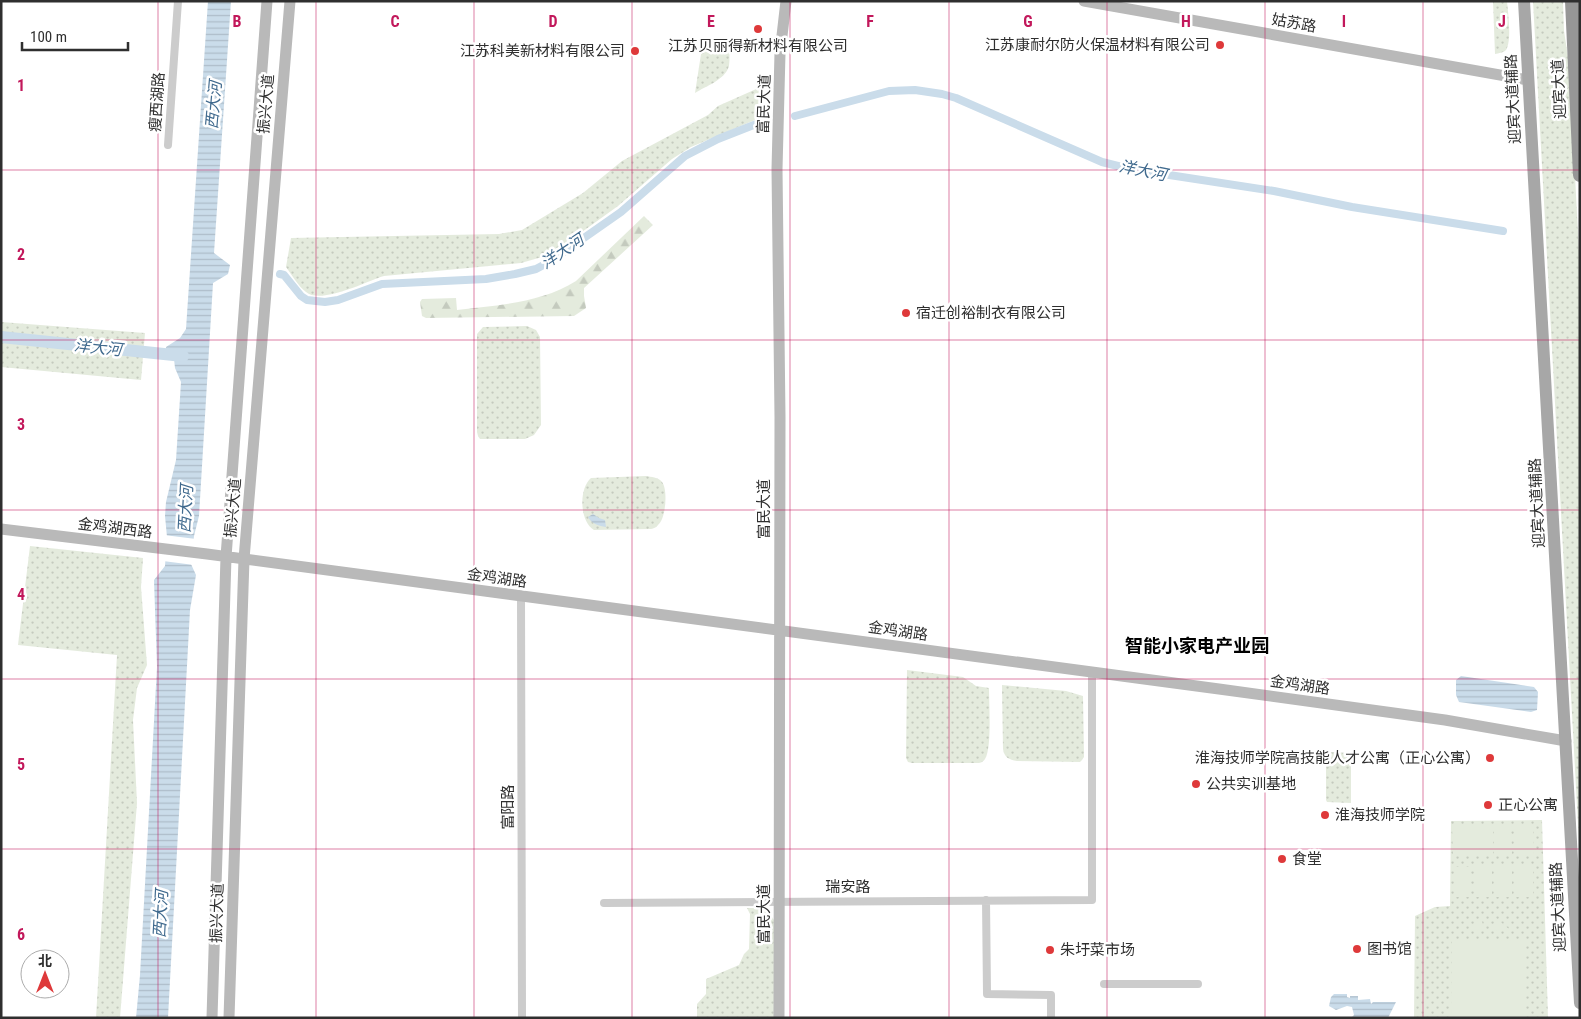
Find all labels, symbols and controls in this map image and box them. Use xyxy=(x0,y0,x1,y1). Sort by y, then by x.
street label: 姑苏路 xyxy=(1270,10,1318,36)
text: B xyxy=(233,12,242,31)
text: C xyxy=(390,12,400,31)
text: D xyxy=(548,12,558,31)
text: E xyxy=(707,12,715,31)
text: F xyxy=(866,12,874,31)
text: G xyxy=(1023,12,1033,31)
text: H xyxy=(1181,12,1191,31)
text: I xyxy=(1342,12,1346,31)
text: J xyxy=(1498,12,1506,31)
scale bar xyxy=(22,20,129,52)
marker: 江苏贝丽得新材料有限公司 xyxy=(752,23,764,35)
text: 100 m xyxy=(30,28,67,46)
place label: 江苏康耐尔防火保温材料有限公司 xyxy=(985,36,1210,54)
place label: 江苏贝丽得新材料有限公司 xyxy=(668,37,848,55)
marker: 江苏康耐尔防火保温材料有限公司 xyxy=(1214,39,1226,51)
place label: 江苏科美新材料有限公司 xyxy=(460,42,625,60)
marker: 江苏科美新材料有限公司 xyxy=(629,45,641,57)
street label: 迎宾大道辅路 xyxy=(1502,54,1524,144)
street label: 迎宾大道 xyxy=(1548,59,1570,119)
street label: 瘦西湖路 xyxy=(146,71,168,133)
street label: 振兴大道 xyxy=(254,73,278,135)
street label: 富民大道 xyxy=(754,74,774,134)
text: 1 xyxy=(17,76,25,95)
water label: 西大河 xyxy=(202,77,225,130)
water label: 洋大河 xyxy=(1118,157,1171,185)
water label: 洋大河 xyxy=(537,228,590,273)
text: 2 xyxy=(17,245,25,264)
place label: 宿迁创裕制衣有限公司 xyxy=(916,304,1066,322)
marker: 宿迁创裕制衣有限公司 xyxy=(900,307,912,319)
water label: 洋大河 xyxy=(73,336,126,360)
text: 3 xyxy=(17,415,25,434)
street label: 迎宾大道辅路 xyxy=(1526,458,1548,548)
street label: 振兴大道 xyxy=(221,477,245,539)
street label: 富民大道 xyxy=(755,479,773,539)
water label: 西大河 xyxy=(175,482,196,533)
street label: 金鸡湖西路 xyxy=(77,514,153,542)
street label: 金鸡湖路 xyxy=(466,565,528,591)
text: 4 xyxy=(17,585,25,604)
street label: 金鸡湖路 xyxy=(867,618,929,644)
district label: 智能小家电产业园 xyxy=(1125,635,1269,656)
street label: 金鸡湖路 xyxy=(1269,672,1331,698)
place label: 淮海技师学院高技能人才公寓（正心公寓） xyxy=(1195,749,1480,767)
marker: 淮海技师学院高技能人才公寓（正心公寓） xyxy=(1484,752,1496,764)
text: 5 xyxy=(17,755,25,774)
place label: 公共实训基地 xyxy=(1206,775,1296,793)
marker: 公共实训基地 xyxy=(1190,778,1202,790)
street label: 富阳路 xyxy=(499,784,517,830)
place label: 正心公寓 xyxy=(1498,796,1558,814)
marker: 正心公寓 xyxy=(1482,799,1494,811)
place label: 淮海技师学院 xyxy=(1335,806,1425,824)
marker: 淮海技师学院 xyxy=(1319,809,1331,821)
place label: 食堂 xyxy=(1292,850,1322,868)
marker: 食堂 xyxy=(1276,853,1288,865)
street label: 迎宾大道辅路 xyxy=(1547,862,1569,952)
street label: 瑞安路 xyxy=(825,878,871,896)
street label: 振兴大道 xyxy=(207,883,227,943)
street label: 富民大道 xyxy=(755,884,773,944)
water label: 西大河 xyxy=(150,887,171,938)
text: 6 xyxy=(17,925,25,944)
place label: 图书馆 xyxy=(1367,940,1412,958)
place label: 朱圩菜市场 xyxy=(1060,941,1135,959)
marker: 图书馆 xyxy=(1351,943,1363,955)
marker: 朱圩菜市场 xyxy=(1044,944,1056,956)
north arrow xyxy=(20,949,70,999)
text: 北 xyxy=(38,953,52,969)

